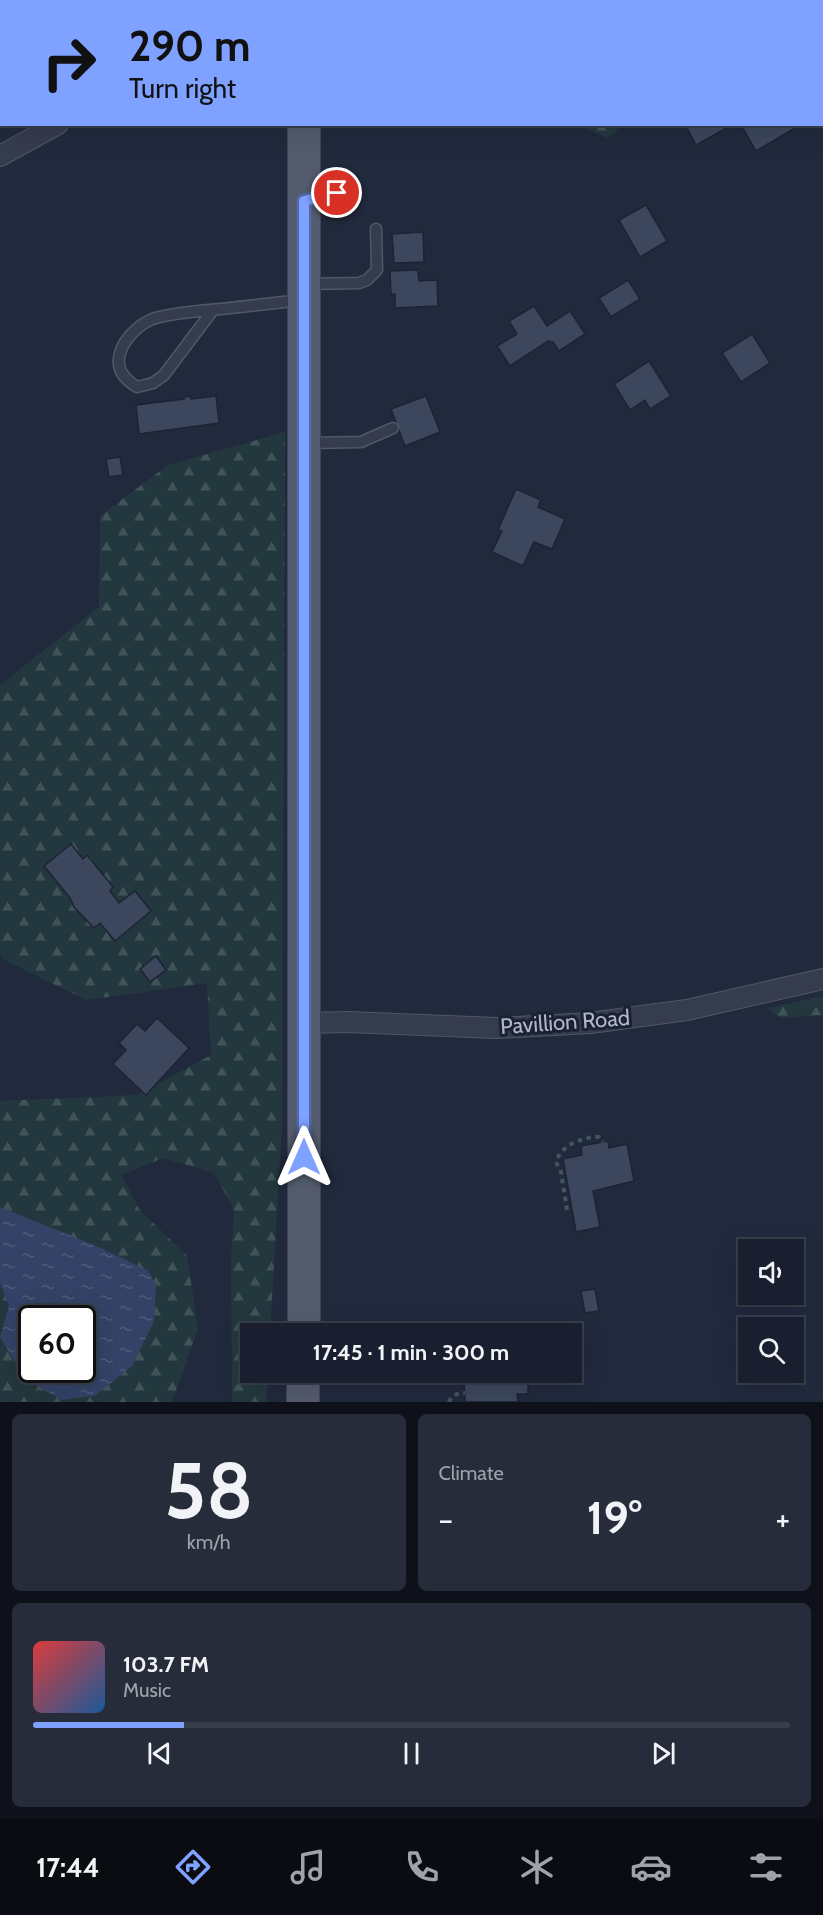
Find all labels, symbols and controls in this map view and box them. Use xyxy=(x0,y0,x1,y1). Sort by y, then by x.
text: 290 m xyxy=(129,20,250,72)
icon: right xyxy=(30,24,108,102)
text: Turn right xyxy=(129,72,236,105)
pin xyxy=(311,167,362,218)
icon: arrive xyxy=(320,176,353,209)
street label: Pavillion Road xyxy=(499,1004,631,1040)
position arrow xyxy=(272,1125,336,1189)
map controls xyxy=(738,1239,804,1383)
button: sound xyxy=(738,1239,804,1305)
speed limit sign: 60 xyxy=(18,1305,96,1383)
button: search xyxy=(738,1317,804,1383)
text: 17:45 · 1 min · 300 m xyxy=(313,1339,509,1366)
text: 58 xyxy=(164,1443,253,1538)
text: Climate xyxy=(439,1461,504,1485)
text: 19° xyxy=(587,1491,642,1545)
text: − xyxy=(439,1499,453,1539)
text: + xyxy=(775,1499,790,1539)
text: km/h xyxy=(187,1530,231,1554)
text: 103.7 FM xyxy=(123,1651,209,1678)
text: Music xyxy=(123,1678,171,1702)
icon: previous xyxy=(143,1737,176,1770)
icon: pause xyxy=(395,1737,428,1770)
icon: next xyxy=(647,1737,680,1770)
icon: directions xyxy=(172,1846,214,1888)
icon: music xyxy=(287,1846,329,1888)
icon: phone xyxy=(401,1846,443,1888)
icon: climate xyxy=(516,1846,558,1888)
icon: car xyxy=(630,1846,672,1888)
icon: filters xyxy=(745,1846,787,1888)
text: 17:44 xyxy=(36,1851,100,1884)

